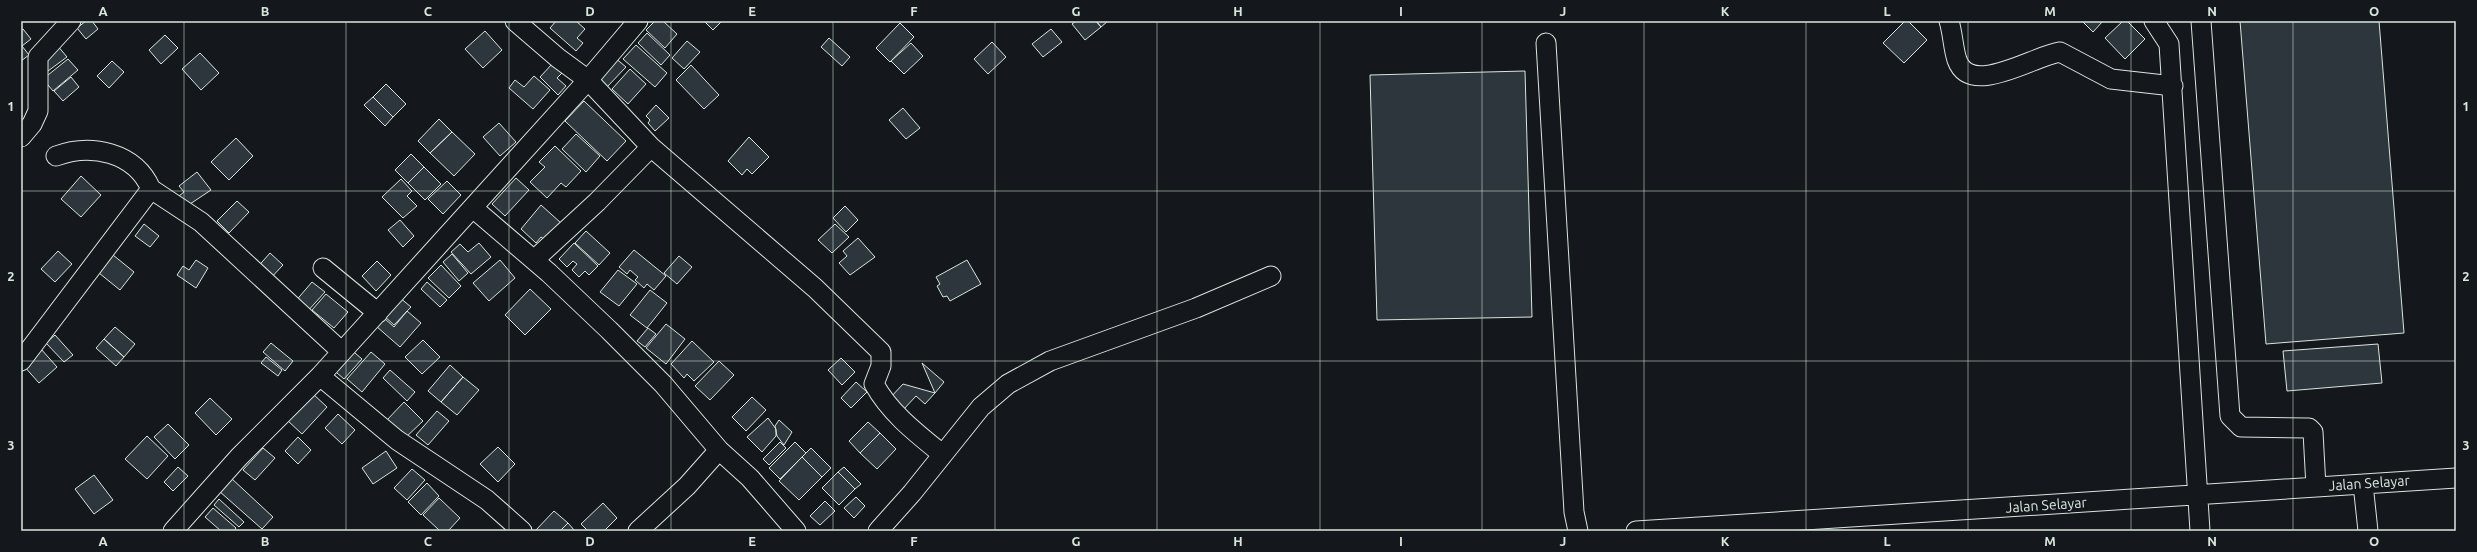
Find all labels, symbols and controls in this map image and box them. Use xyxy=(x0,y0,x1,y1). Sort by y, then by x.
text: A xyxy=(98,4,108,18)
text: B xyxy=(261,4,270,18)
text: C xyxy=(424,4,433,18)
text: D xyxy=(585,4,595,18)
text: E xyxy=(748,4,756,18)
text: F xyxy=(910,4,918,18)
text: G xyxy=(1072,4,1081,18)
text: H xyxy=(1233,4,1243,18)
text: I xyxy=(1399,4,1403,18)
text: J xyxy=(1560,4,1566,18)
text: K xyxy=(1721,4,1730,18)
text: L xyxy=(1883,4,1891,18)
text: M xyxy=(2044,4,2056,18)
text: N xyxy=(2207,4,2217,18)
text: O xyxy=(2369,4,2379,18)
text: 1 xyxy=(7,99,15,113)
text: 1 xyxy=(2462,99,2470,113)
text: 2 xyxy=(7,269,15,283)
text: 2 xyxy=(2462,269,2470,283)
text: 3 xyxy=(7,438,15,452)
text: 3 xyxy=(2462,438,2470,452)
street label: Jalan Selayar xyxy=(2328,472,2411,494)
street label: Jalan Selayar xyxy=(2005,494,2088,516)
text: A xyxy=(98,534,108,548)
text: B xyxy=(261,534,270,548)
text: C xyxy=(424,534,433,548)
text: D xyxy=(585,534,595,548)
text: E xyxy=(748,534,756,548)
text: F xyxy=(910,534,918,548)
text: G xyxy=(1072,534,1081,548)
text: H xyxy=(1233,534,1243,548)
text: I xyxy=(1399,534,1403,548)
text: J xyxy=(1560,534,1566,548)
text: K xyxy=(1721,534,1730,548)
text: L xyxy=(1883,534,1891,548)
text: M xyxy=(2044,534,2056,548)
text: N xyxy=(2207,534,2217,548)
text: O xyxy=(2369,534,2379,548)

